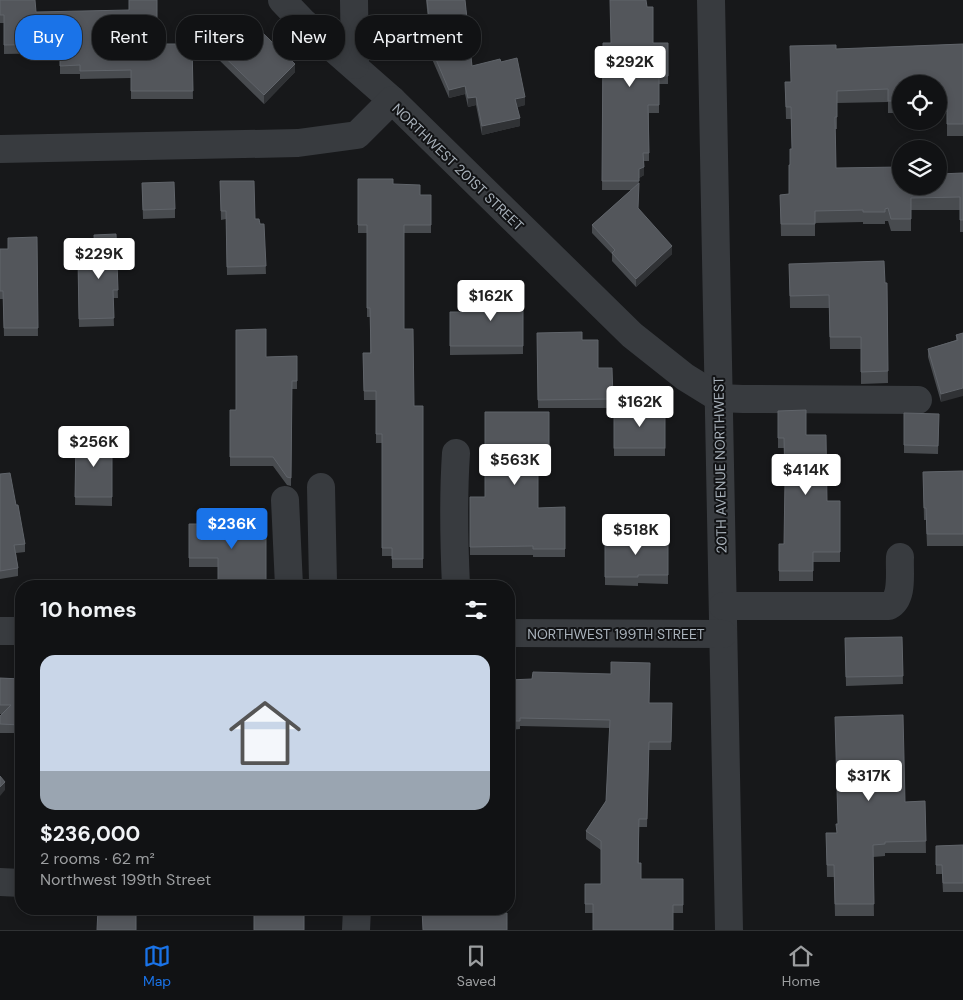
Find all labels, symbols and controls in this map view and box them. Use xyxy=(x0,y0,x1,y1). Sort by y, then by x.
chip: Buy xyxy=(15,15,82,60)
chip: Rent xyxy=(92,15,166,60)
chip: Filters xyxy=(176,15,263,60)
chip: New xyxy=(273,15,345,60)
chip: Apartment xyxy=(355,15,481,60)
pin: $292K xyxy=(595,46,665,88)
text: $292K xyxy=(606,51,654,72)
map controls xyxy=(892,75,947,195)
button: locate xyxy=(892,75,947,130)
street label: NORTHWEST 201ST STREET xyxy=(388,99,528,235)
button: layers xyxy=(892,140,947,195)
pin: $229K xyxy=(64,238,134,280)
text: $229K xyxy=(75,243,123,264)
pin: $162K xyxy=(456,280,526,322)
text: $162K xyxy=(468,285,514,306)
street label: 20TH AVENUE NORTHWEST xyxy=(709,376,731,554)
pin: $162K xyxy=(605,386,675,428)
text: $162K xyxy=(617,391,663,412)
pin: $256K xyxy=(59,426,129,468)
text: $256K xyxy=(69,431,119,452)
pin: $563K xyxy=(480,444,550,486)
text: $563K xyxy=(490,449,540,470)
pin: $414K xyxy=(771,454,841,496)
text: $414K xyxy=(783,459,829,480)
pin: $236K xyxy=(197,508,267,550)
text: $236K xyxy=(207,513,257,534)
pin: $518K xyxy=(601,514,671,556)
text: $518K xyxy=(613,519,659,540)
text: 10 homes xyxy=(40,596,137,624)
icon: filters xyxy=(462,596,490,624)
street label: NORTHWEST 199TH STREET xyxy=(527,625,705,643)
icon: home xyxy=(220,688,310,778)
pin: $317K xyxy=(834,760,904,802)
text: $317K xyxy=(847,765,891,786)
text: $236,000 xyxy=(40,820,140,848)
text: 2 rooms · 62 m² xyxy=(40,848,155,869)
text: Northwest 199th Street xyxy=(40,869,211,890)
tab: Map xyxy=(143,942,171,990)
tab: Saved xyxy=(457,942,496,990)
tab: Home xyxy=(782,942,820,990)

